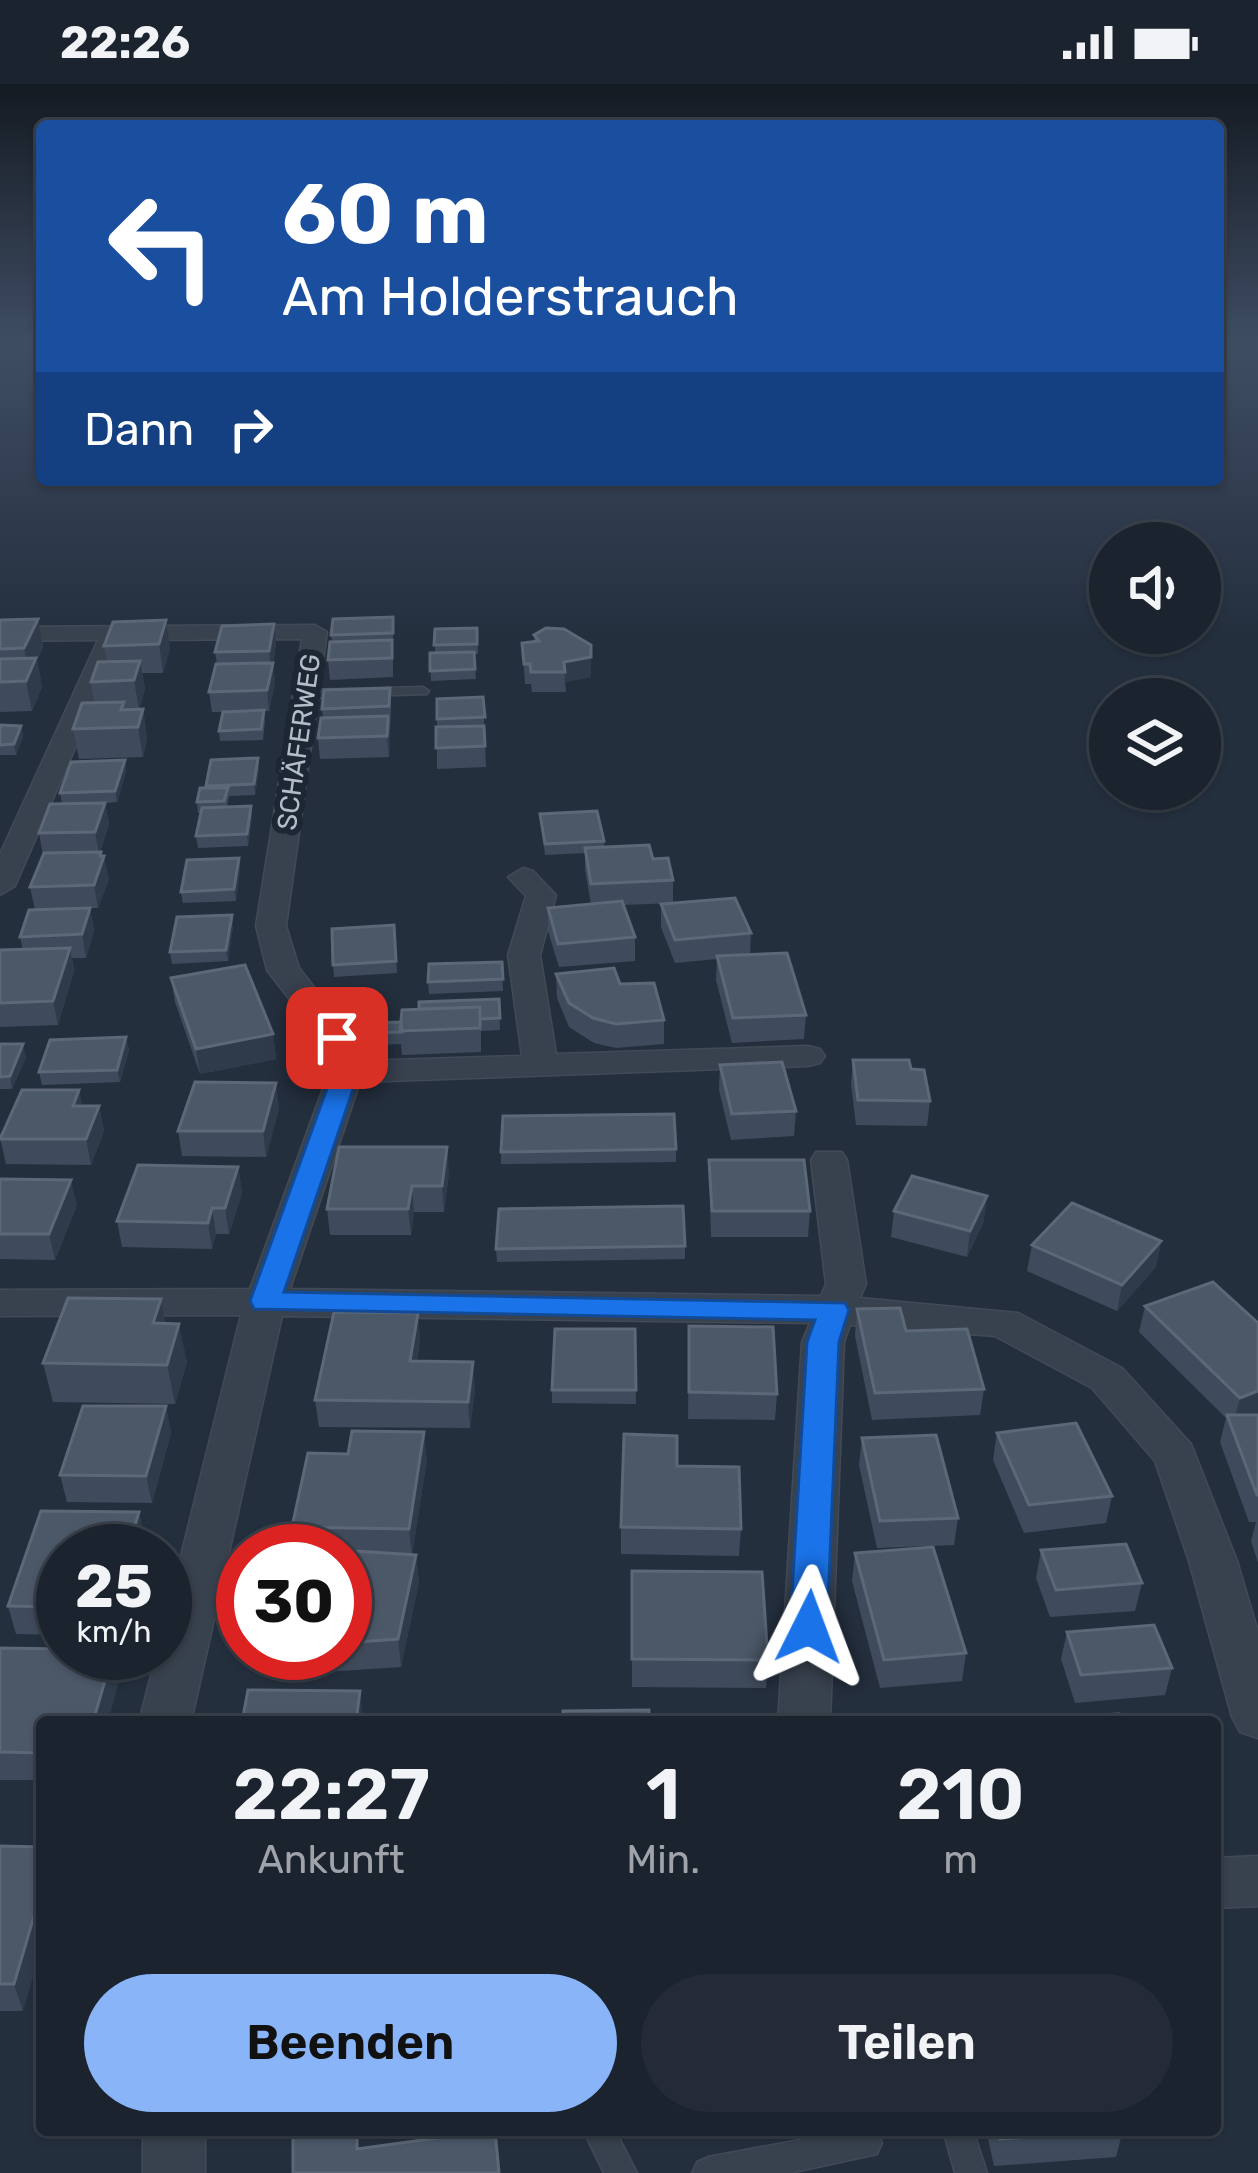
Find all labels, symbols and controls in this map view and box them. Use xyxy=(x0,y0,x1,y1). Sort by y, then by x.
text: 22:26 xyxy=(60,16,190,69)
text: 60 m xyxy=(282,164,489,264)
icon: left xyxy=(84,168,240,324)
text: Am Holderstrauch xyxy=(282,265,739,329)
icon: right xyxy=(218,396,284,462)
text: Dann xyxy=(84,403,194,456)
map controls xyxy=(1089,522,1221,810)
button: sound xyxy=(1089,522,1221,654)
street label: SCHÄFERWEG xyxy=(271,652,327,832)
button: layers xyxy=(1089,678,1221,810)
pin xyxy=(286,987,388,1089)
icon: arrive xyxy=(304,1005,370,1071)
speed limit sign: 30 xyxy=(216,1524,372,1680)
text: 25 xyxy=(75,1551,153,1622)
position arrow xyxy=(746,1564,872,1690)
text: km/h xyxy=(77,1614,151,1650)
text: 22:27 xyxy=(232,1752,430,1837)
text: 1 xyxy=(646,1752,680,1837)
text: 210 xyxy=(896,1752,1025,1837)
text: Ankunft xyxy=(258,1837,405,1883)
text: Min. xyxy=(626,1837,700,1883)
text: m xyxy=(943,1837,978,1883)
button: Beenden xyxy=(84,1974,617,2112)
button: Teilen xyxy=(641,1974,1173,2112)

